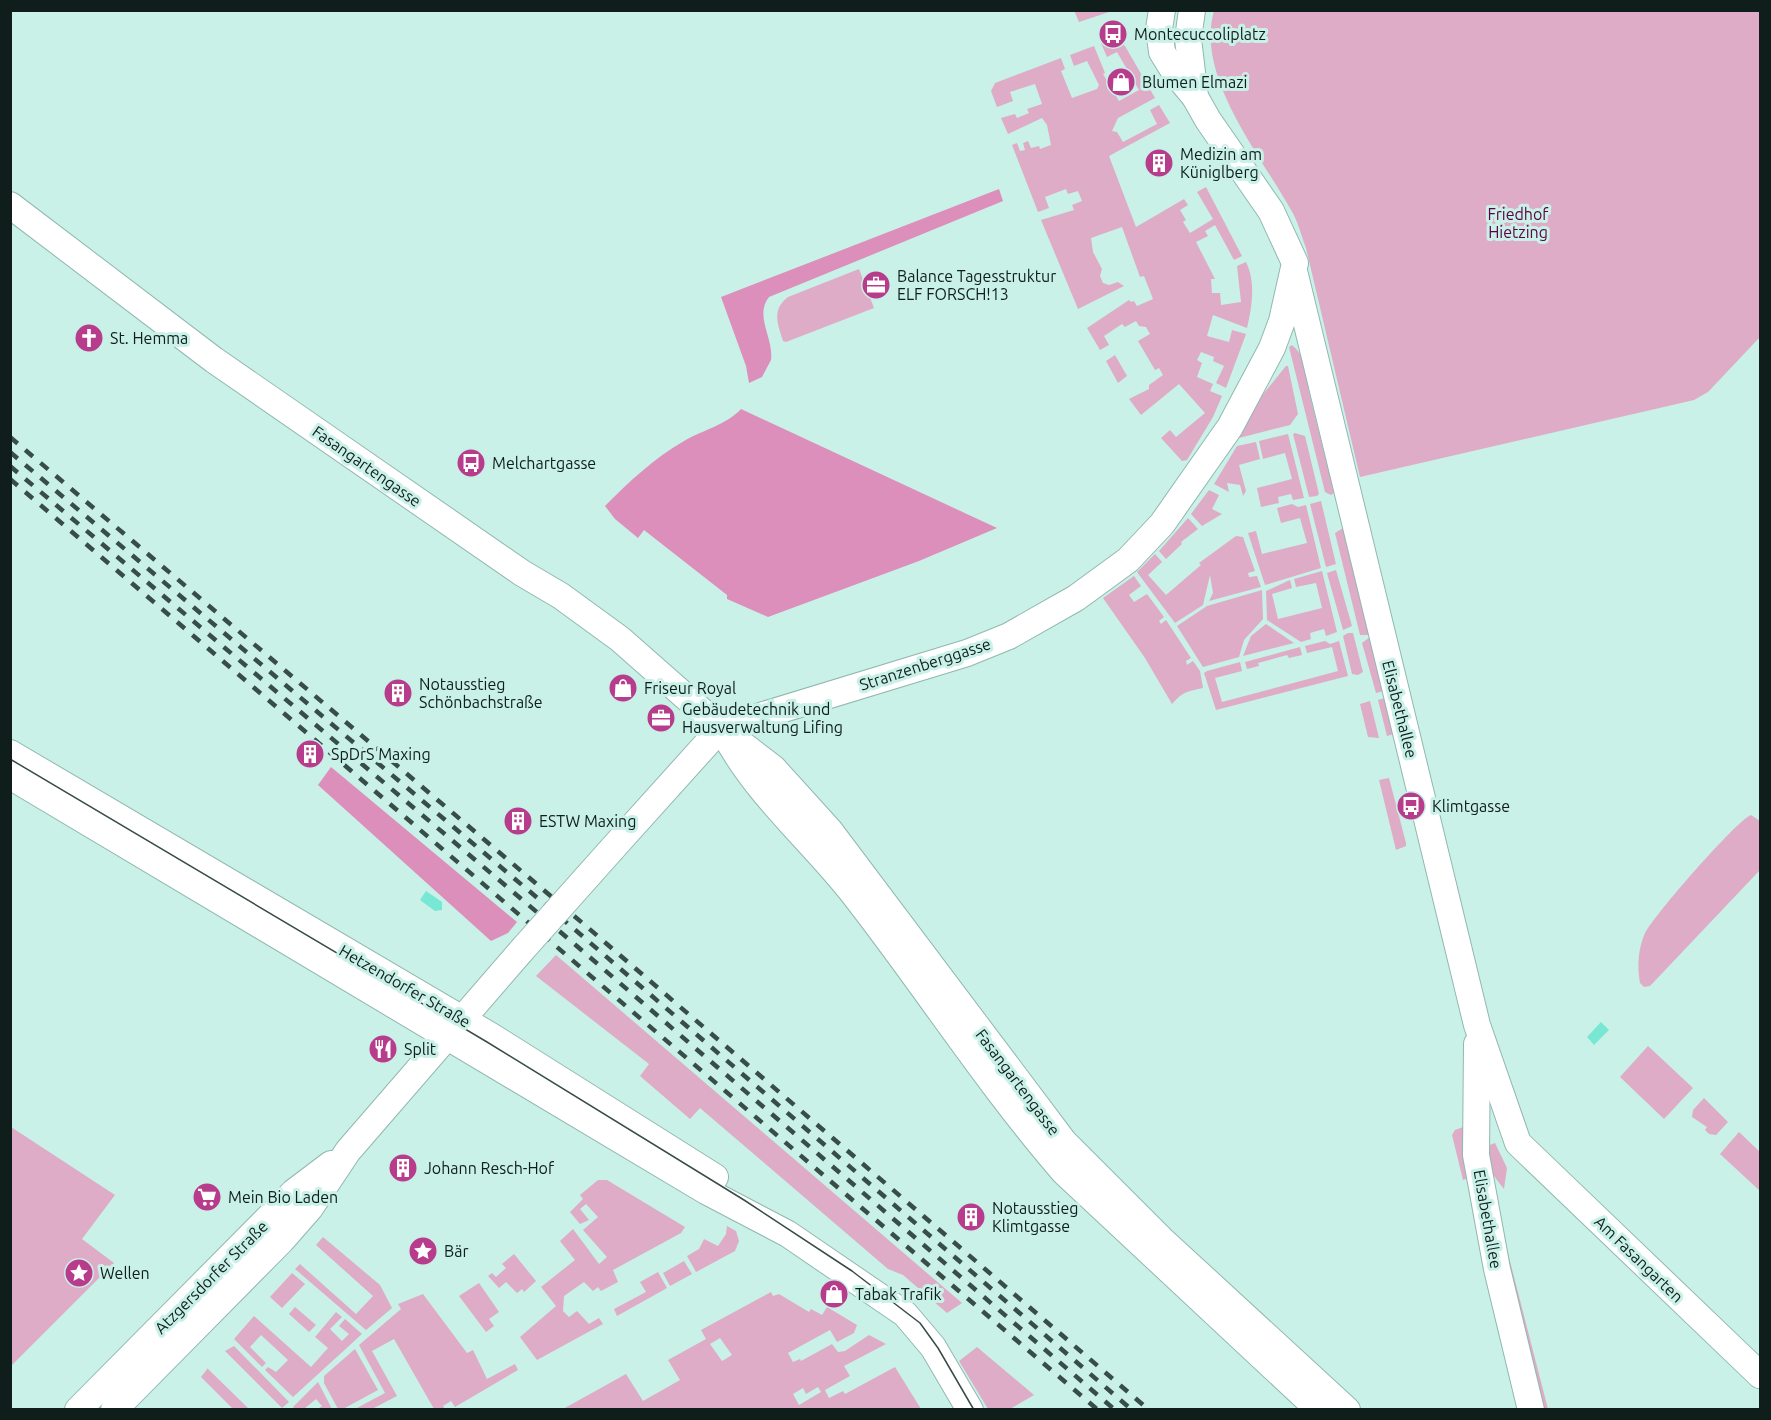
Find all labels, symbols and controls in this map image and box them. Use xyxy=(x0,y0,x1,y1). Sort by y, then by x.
bus stop icon: Montecuccoliplatz xyxy=(1097,18,1129,50)
place label: Montecuccoliplatz xyxy=(1134,25,1266,43)
shop icon: Blumen Elmazi xyxy=(1105,66,1137,98)
place label: Blumen Elmazi xyxy=(1142,73,1247,91)
place label: Medizin am Küniglberg xyxy=(1180,145,1262,181)
building icon: Medizin am Küniglberg xyxy=(1143,147,1175,179)
park label: Friedhof Hietzing xyxy=(1488,205,1549,241)
place label: Balance Tagesstruktur ELF FORSCH!13 xyxy=(897,267,1056,303)
office icon: Balance Tagesstruktur ELF FORSCH!13 xyxy=(860,269,892,301)
church icon: St. Hemma xyxy=(73,322,105,354)
place label: St. Hemma xyxy=(110,329,188,347)
street label: Fasangartengasse xyxy=(309,422,425,510)
bus stop icon: Melchartgasse xyxy=(455,447,487,479)
place label: Melchartgasse xyxy=(492,454,596,472)
street label: Stranzenberggasse xyxy=(857,634,993,694)
street label: Elisabethallee xyxy=(1379,658,1421,760)
shop icon: Friseur Royal xyxy=(607,672,639,704)
place label: Notausstieg Schönbachstraße xyxy=(419,675,543,711)
building icon: Notausstieg Schönbachstraße xyxy=(382,677,414,709)
place label: Friseur Royal xyxy=(644,679,736,697)
place label: Gebäudetechnik und Hausverwaltung Lifing xyxy=(682,700,843,736)
office icon: Gebäudetechnik und Hausverwaltung Lifing xyxy=(645,702,677,734)
building icon: SpDrS Maxing xyxy=(294,738,326,770)
place label: SpDrS Maxing xyxy=(331,745,431,763)
bus stop icon: Klimtgasse xyxy=(1395,790,1427,822)
place label: Klimtgasse xyxy=(1432,797,1510,815)
building icon: ESTW Maxing xyxy=(502,805,534,837)
place label: ESTW Maxing xyxy=(539,812,636,830)
street label: Hetzendorfer Straße xyxy=(336,941,474,1031)
street label: Fasangartengasse xyxy=(972,1025,1064,1139)
restaurant icon: Split xyxy=(367,1033,399,1065)
place label: Split xyxy=(404,1040,437,1058)
building icon: Johann Resch-Hof xyxy=(387,1152,419,1184)
place label: Johann Resch-Hof xyxy=(424,1159,555,1177)
street label: Elisabethallee xyxy=(1470,1168,1506,1270)
supermarket icon: Mein Bio Laden xyxy=(191,1181,223,1213)
place label: Mein Bio Laden xyxy=(228,1188,338,1206)
place label: Notausstieg Klimtgasse xyxy=(992,1199,1079,1235)
building icon: Notausstieg Klimtgasse xyxy=(955,1201,987,1233)
street label: Am Fasangarten xyxy=(1591,1212,1687,1306)
street label: Atzgersdorfer Straße xyxy=(151,1217,271,1337)
place icon: Bär xyxy=(407,1235,439,1267)
place label: Bär xyxy=(444,1242,468,1260)
place icon: Wellen xyxy=(63,1257,95,1289)
place label: Wellen xyxy=(100,1264,150,1282)
shop icon: Tabak Trafik xyxy=(818,1278,850,1310)
place label: Tabak Trafik xyxy=(855,1285,942,1303)

